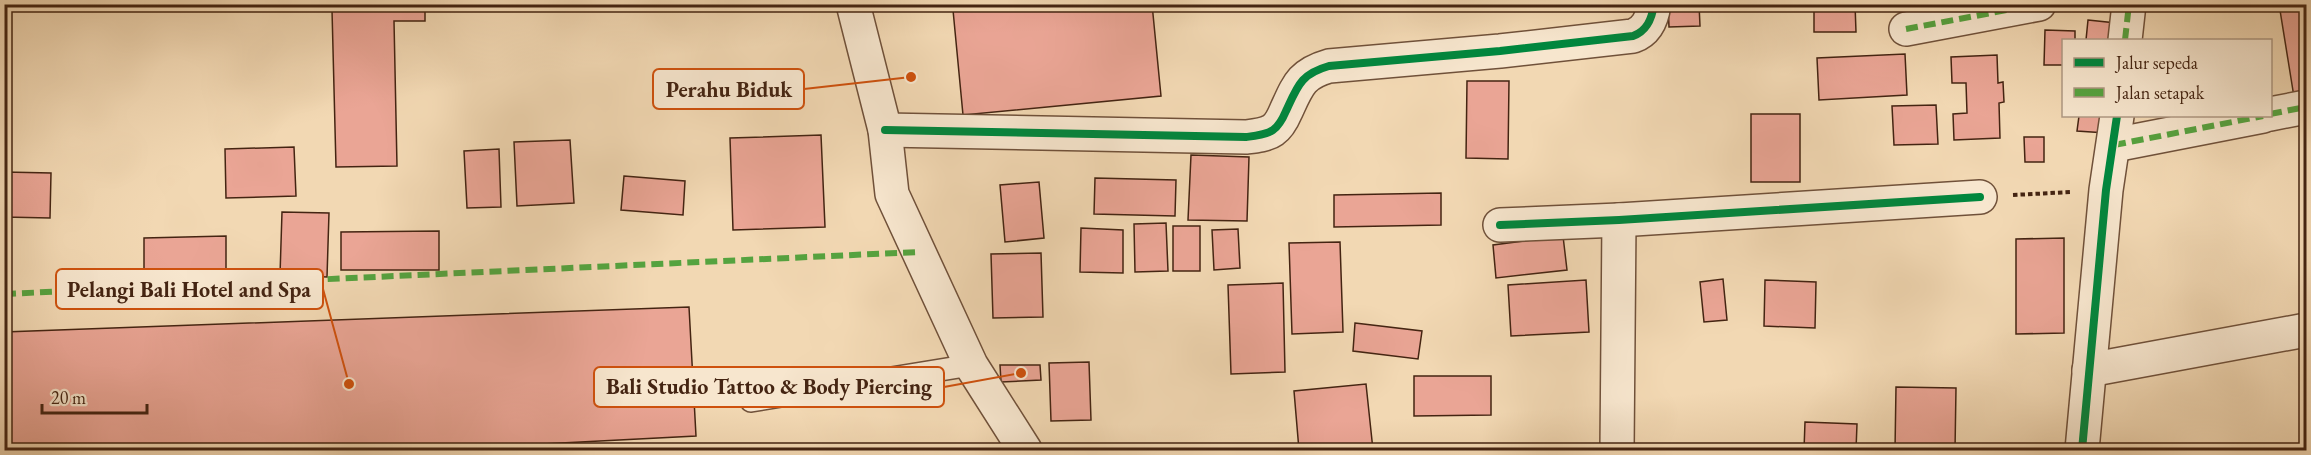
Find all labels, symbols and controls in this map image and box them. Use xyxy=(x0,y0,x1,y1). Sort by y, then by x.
legend xyxy=(2062,39,2272,117)
text: Jalur sepeda xyxy=(2114,51,2199,74)
callout: Perahu Biduk xyxy=(653,69,804,109)
text: Perahu Biduk xyxy=(666,75,793,104)
text: Jalan setapak xyxy=(2114,81,2205,104)
callout: Pelangi Bali Hotel and Spa xyxy=(56,269,323,309)
text: Pelangi Bali Hotel and Spa xyxy=(67,275,311,304)
callout: Bali Studio Tattoo & Body Piercing xyxy=(594,367,944,407)
text: Bali Studio Tattoo & Body Piercing xyxy=(606,372,933,401)
scale bar xyxy=(42,377,147,415)
text: 20 m xyxy=(51,386,86,409)

